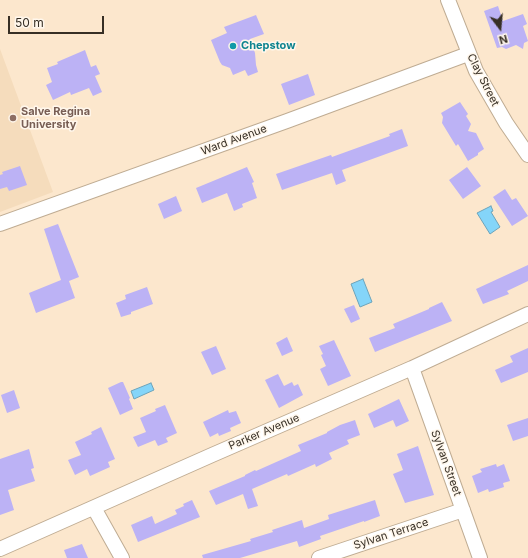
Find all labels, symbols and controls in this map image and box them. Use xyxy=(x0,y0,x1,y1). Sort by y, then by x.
scale bar xyxy=(10,8,106,34)
north arrow xyxy=(480,8,520,48)
text: 50 m xyxy=(15,15,44,30)
text: N xyxy=(497,32,509,47)
place label: Chepstow xyxy=(241,39,296,53)
marker: Chepstow xyxy=(228,41,238,51)
street label: Clay Street xyxy=(464,52,502,108)
place label: Salve Regina University xyxy=(21,105,90,131)
marker: Salve Regina University xyxy=(8,113,18,123)
street label: Ward Avenue xyxy=(199,122,269,158)
street label: Parker Avenue xyxy=(227,411,301,453)
street label: Sylvan Street xyxy=(428,428,464,498)
street label: Sylvan Terrace xyxy=(352,516,430,552)

